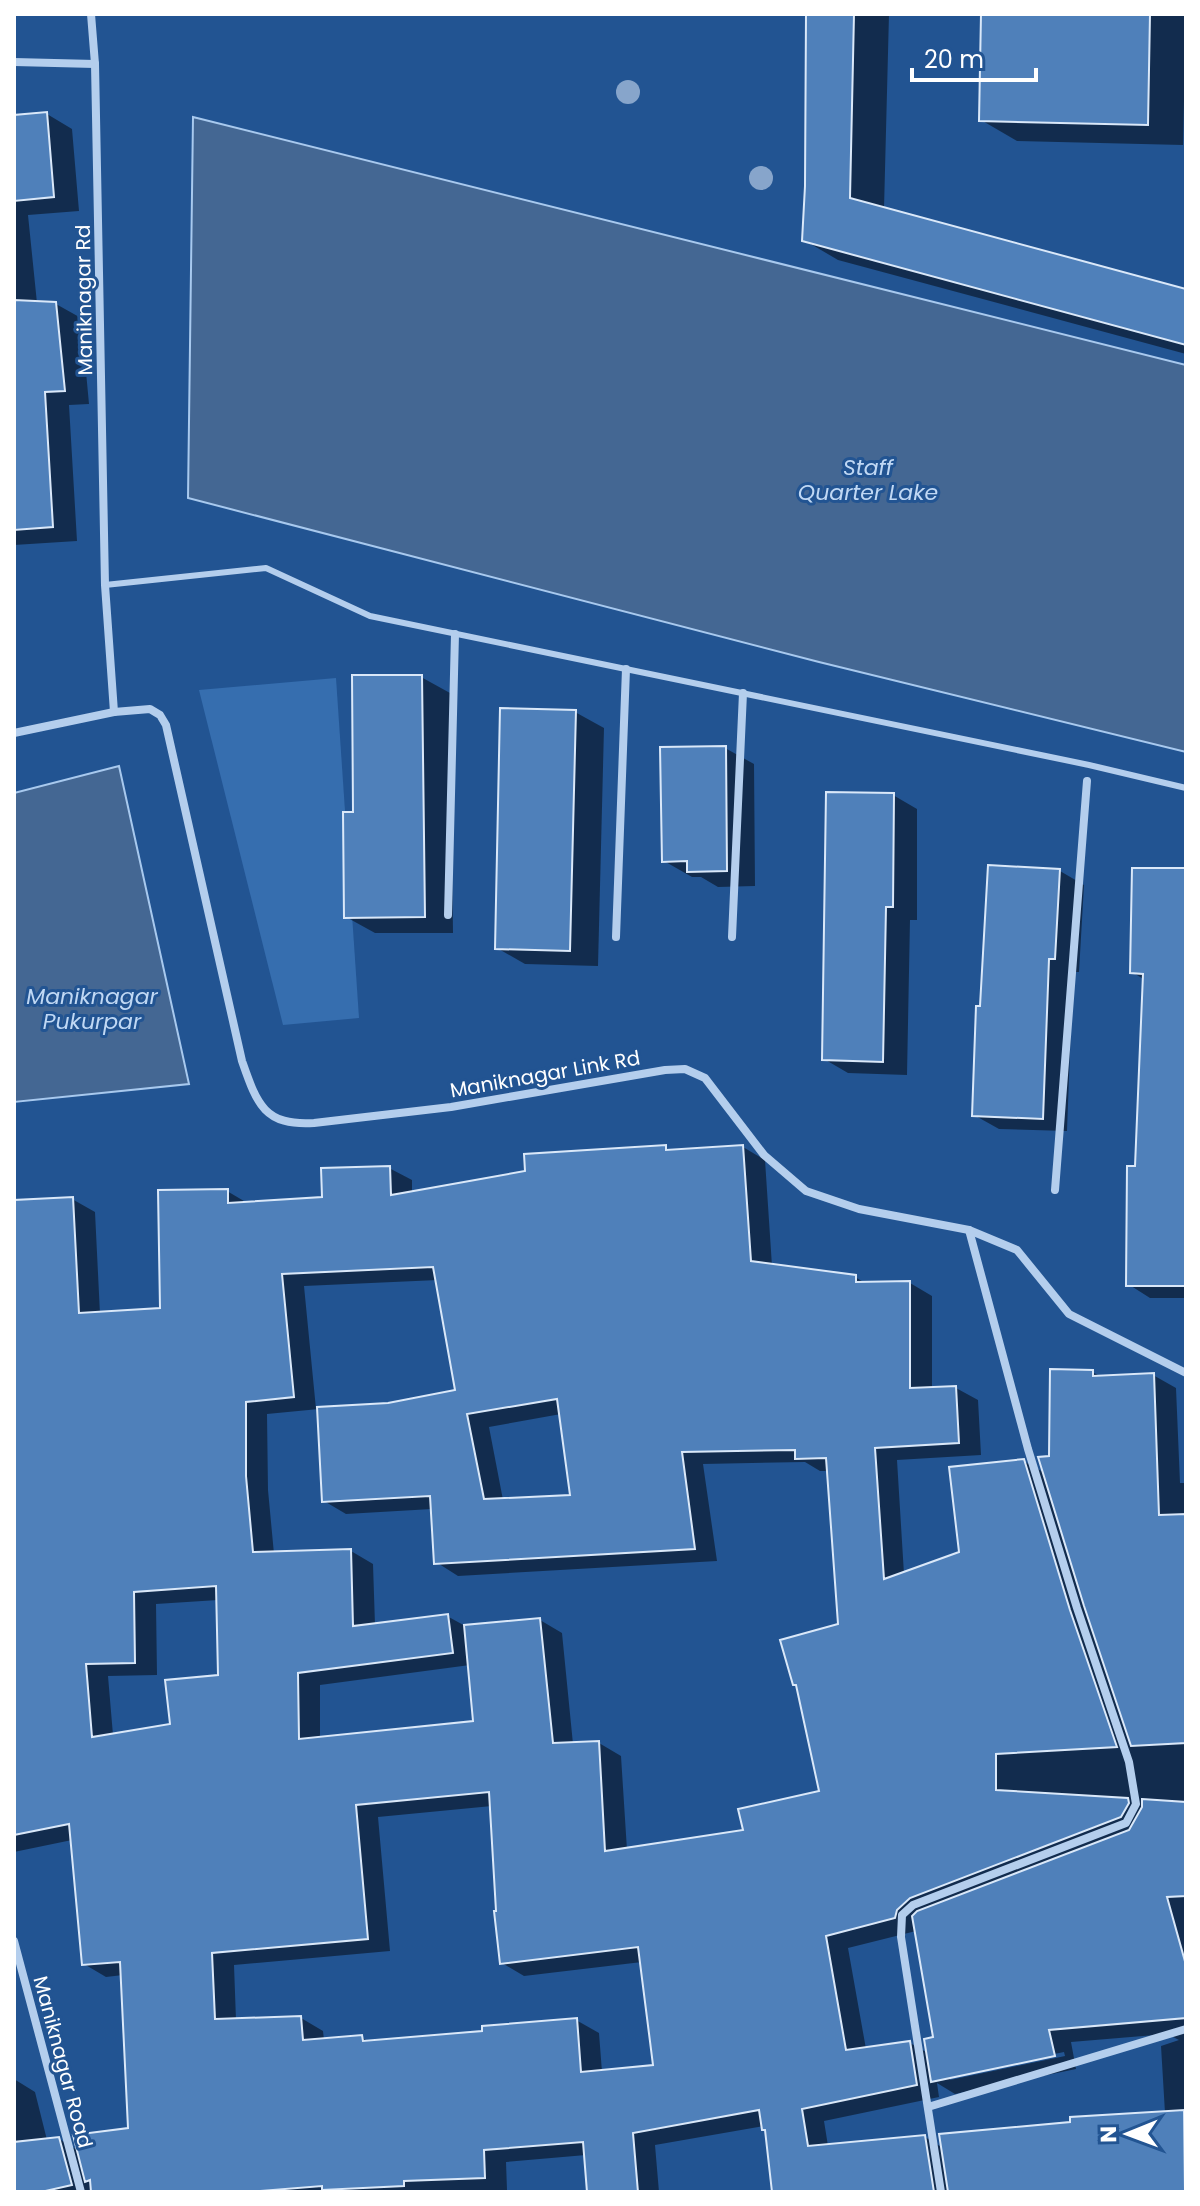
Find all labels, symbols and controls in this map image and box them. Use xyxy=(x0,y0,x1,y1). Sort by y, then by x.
scale bar xyxy=(912,32,1036,82)
text: 20 m xyxy=(924,43,984,76)
street label: Maniknagar Rd xyxy=(69,224,99,376)
water label: Staff Quarter Lake xyxy=(798,452,938,508)
water label: Maniknagar Pukurpar xyxy=(26,981,159,1037)
street label: Maniknagar Link Rd xyxy=(448,1043,642,1105)
street label: Maniknagar Road xyxy=(27,1973,99,2151)
north arrow xyxy=(1088,2094,1168,2174)
text: N xyxy=(1093,2126,1124,2143)

